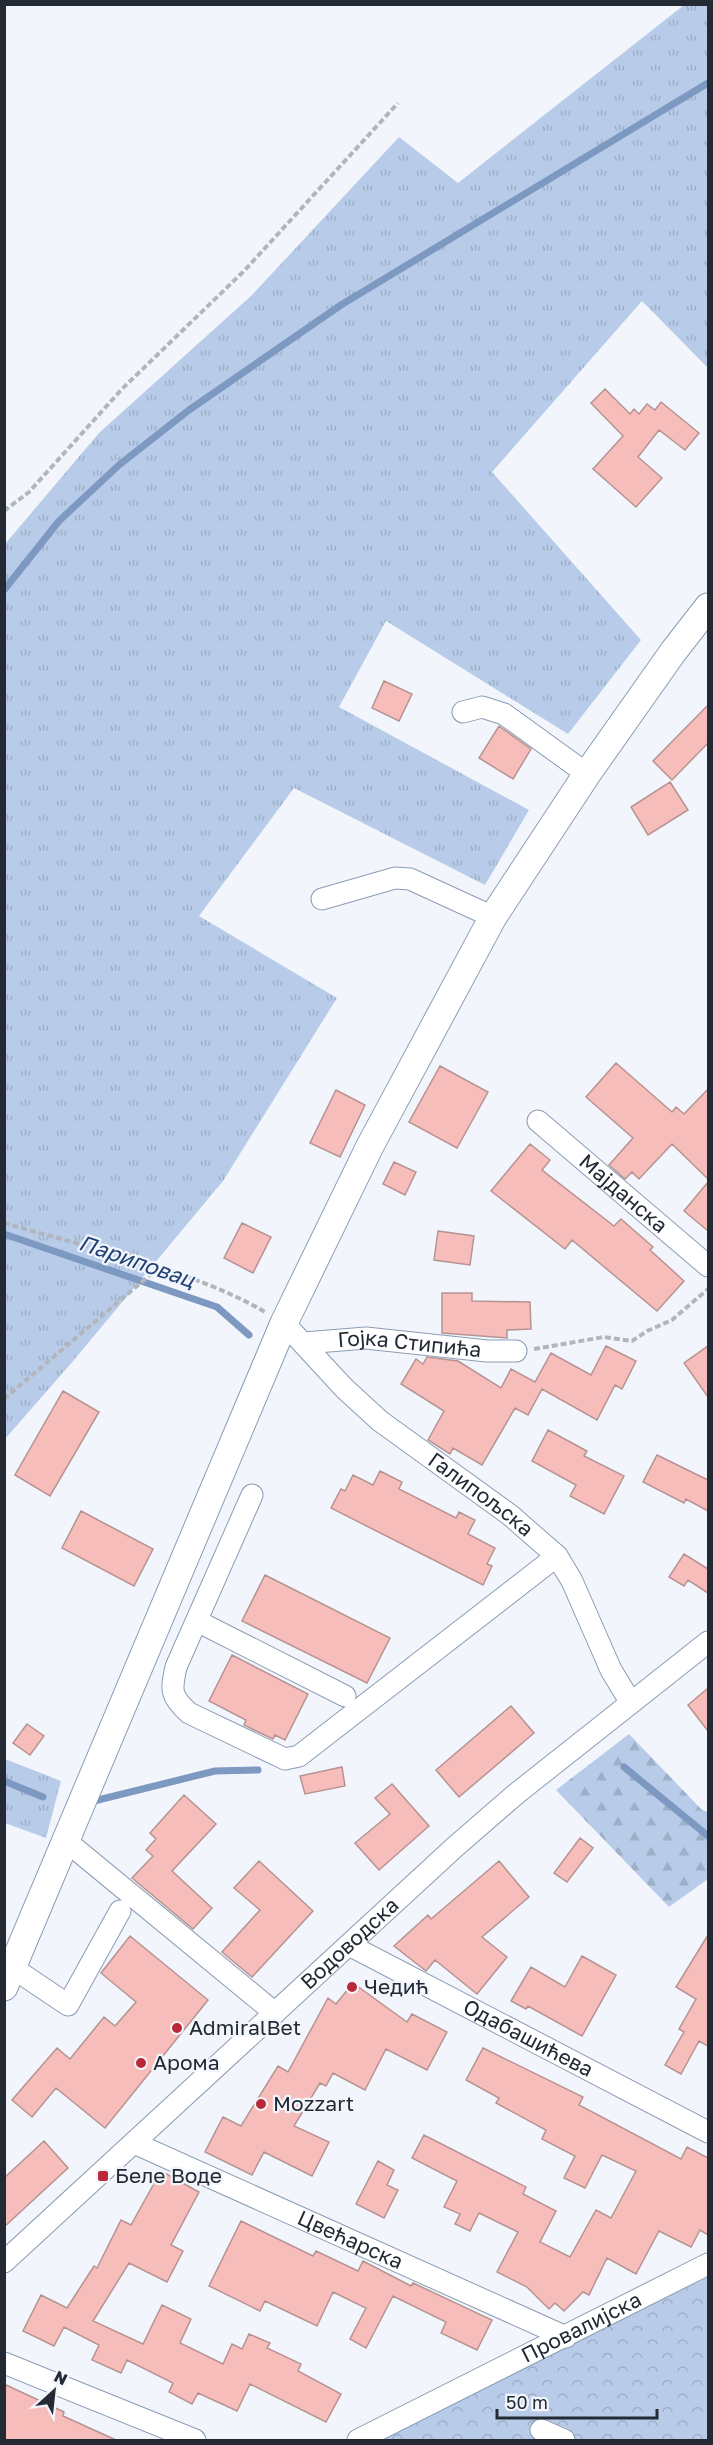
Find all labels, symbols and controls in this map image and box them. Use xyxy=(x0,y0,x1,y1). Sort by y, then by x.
street label: Мајданска xyxy=(574,1148,674,1238)
water label: Париповац xyxy=(76,1228,200,1293)
street label: Гојка Стипића xyxy=(337,1324,483,1362)
street label: Галипољска xyxy=(423,1446,539,1542)
street label: Водоводска xyxy=(295,1891,404,1995)
place label: Чедић xyxy=(364,1973,429,1999)
marker: Чедић xyxy=(345,1980,359,1994)
street label: Одабашићева xyxy=(459,1993,598,2082)
place label: AdmiralBet xyxy=(189,2014,301,2040)
marker: AdmiralBet xyxy=(170,2021,184,2035)
place label: Арома xyxy=(153,2049,220,2075)
marker: Арома xyxy=(134,2056,148,2070)
place label: Mozzart xyxy=(273,2090,354,2116)
marker: Mozzart xyxy=(254,2097,268,2111)
place label: Беле Воде xyxy=(115,2162,222,2188)
marker: Беле Воде xyxy=(96,2169,110,2183)
street label: Цвећарска xyxy=(294,2204,408,2274)
street label: Провалијска xyxy=(517,2286,645,2368)
north arrow xyxy=(24,2361,84,2421)
text: N xyxy=(51,2366,71,2389)
scale bar xyxy=(497,2382,658,2420)
text: 50 m xyxy=(506,2391,548,2413)

